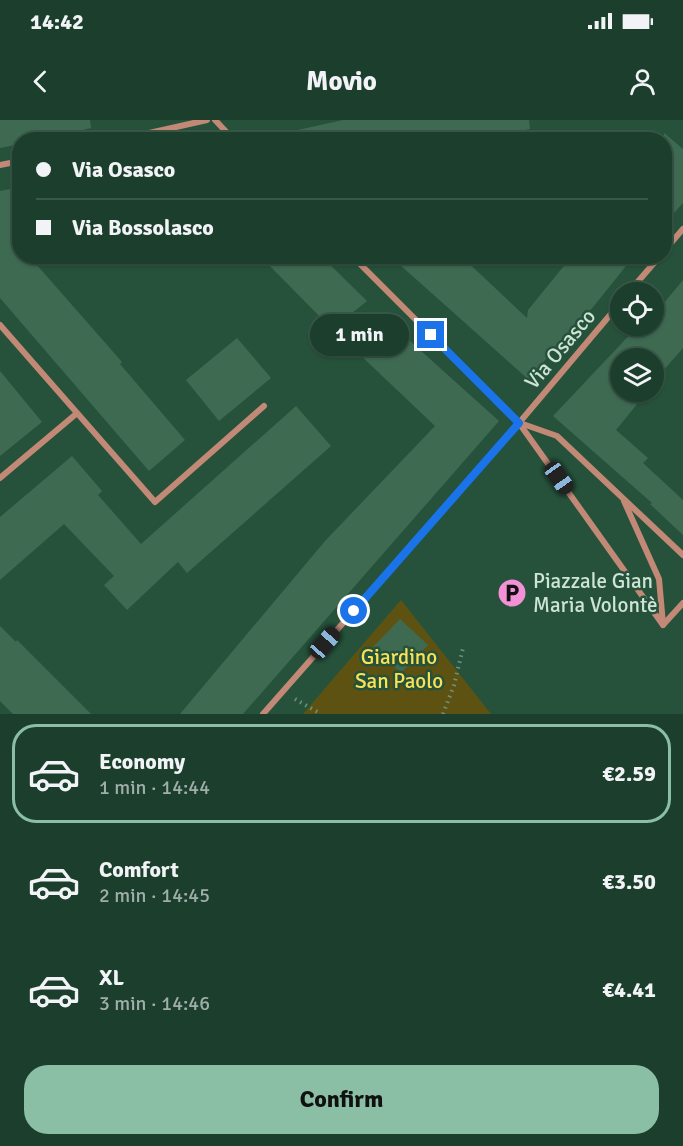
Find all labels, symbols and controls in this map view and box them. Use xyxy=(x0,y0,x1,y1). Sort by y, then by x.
text: 14:42 xyxy=(30,8,84,35)
icon: back xyxy=(24,65,57,98)
text: Movio xyxy=(306,65,377,98)
icon: person xyxy=(626,65,659,98)
text: Via Osasco xyxy=(72,156,175,183)
text: Via Bossolasco xyxy=(72,214,214,241)
map controls xyxy=(610,282,664,402)
button: locate xyxy=(610,282,664,336)
street label: Via Osasco xyxy=(519,304,601,394)
callout: 1 min xyxy=(311,314,410,356)
route end xyxy=(417,321,444,348)
text: 1 min xyxy=(335,322,384,347)
button: layers xyxy=(610,348,664,402)
car xyxy=(541,458,577,498)
place label: Piazzale Gian Maria Volontè xyxy=(533,568,658,618)
parking icon: Piazzale Gian Maria Volontè xyxy=(496,577,528,609)
route start xyxy=(340,597,367,624)
car xyxy=(306,624,344,662)
park label: Giardino San Paolo xyxy=(355,644,443,694)
icon: car xyxy=(27,747,81,801)
text: Economy xyxy=(99,748,185,775)
text: €2.59 xyxy=(602,760,656,787)
text: 1 min · 14:44 xyxy=(99,775,210,800)
icon: car xyxy=(27,855,81,909)
text: Comfort xyxy=(99,856,179,883)
text: €3.50 xyxy=(602,868,656,895)
text: 2 min · 14:45 xyxy=(99,883,210,908)
icon: car xyxy=(27,963,81,1017)
text: XL xyxy=(99,964,124,991)
text: €4.41 xyxy=(602,976,656,1003)
text: 3 min · 14:46 xyxy=(99,991,210,1016)
button: Confirm xyxy=(24,1065,659,1134)

